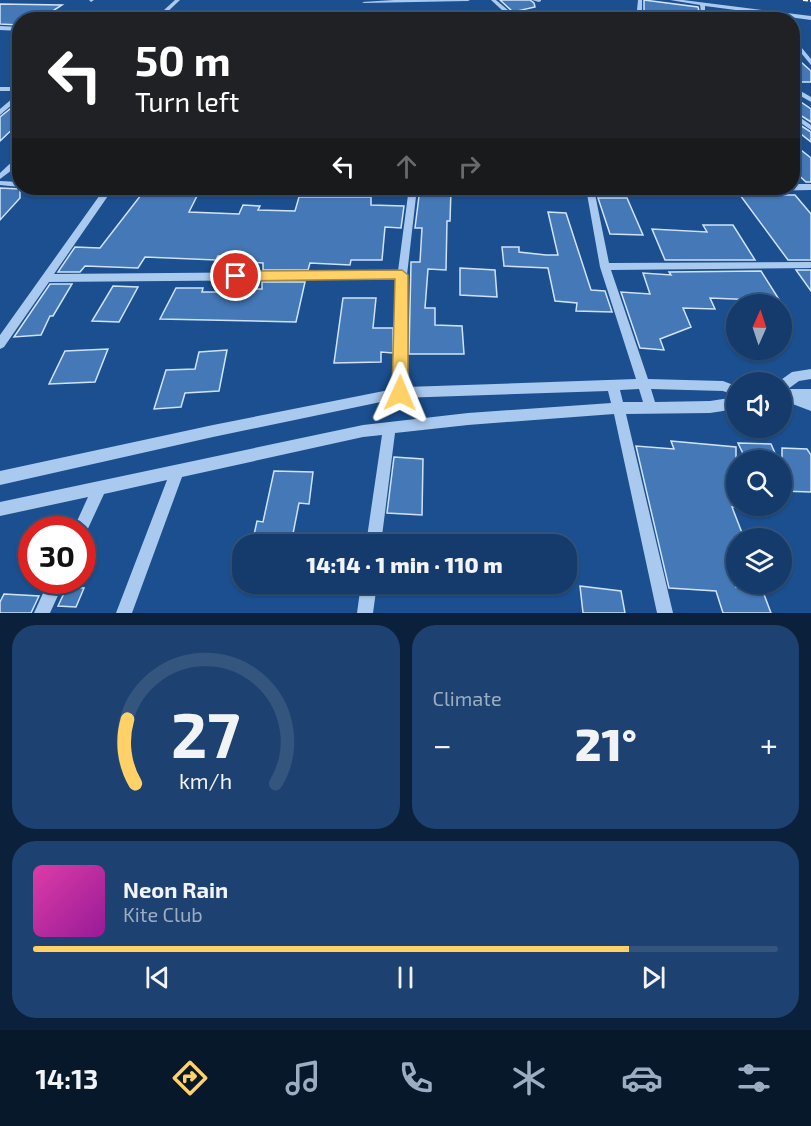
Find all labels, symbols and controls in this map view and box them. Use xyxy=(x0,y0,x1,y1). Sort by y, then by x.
text: 50 m xyxy=(135,34,231,84)
icon: left xyxy=(36,36,114,114)
text: Turn left xyxy=(135,85,239,117)
icon: left xyxy=(327,150,360,183)
icon: ahead xyxy=(390,150,423,183)
icon: right xyxy=(453,150,486,183)
pin xyxy=(210,250,261,301)
icon: arrive xyxy=(219,259,252,292)
north arrow xyxy=(726,294,792,360)
map controls xyxy=(726,294,792,594)
position arrow xyxy=(368,361,432,425)
button: sound xyxy=(726,372,792,438)
button: search xyxy=(726,450,792,516)
speed limit sign: 30 xyxy=(18,516,96,594)
button: layers xyxy=(726,528,792,594)
text: 14:14 · 1 min · 110 m xyxy=(306,551,503,577)
text: Climate xyxy=(433,686,502,710)
text: 27 xyxy=(171,696,240,771)
text: 21° xyxy=(575,716,637,770)
text: − xyxy=(433,724,452,764)
text: + xyxy=(760,724,778,764)
text: km/h xyxy=(179,768,232,793)
text: Neon Rain xyxy=(123,876,228,902)
text: Kite Club xyxy=(123,902,203,926)
icon: previous xyxy=(141,961,174,994)
icon: pause xyxy=(389,961,422,994)
icon: next xyxy=(637,961,670,994)
icon: directions xyxy=(169,1057,211,1099)
icon: music xyxy=(282,1057,324,1099)
icon: phone xyxy=(395,1057,437,1099)
icon: climate xyxy=(508,1057,550,1099)
icon: car xyxy=(621,1057,663,1099)
icon: filters xyxy=(733,1057,775,1099)
text: 14:13 xyxy=(35,1062,98,1094)

